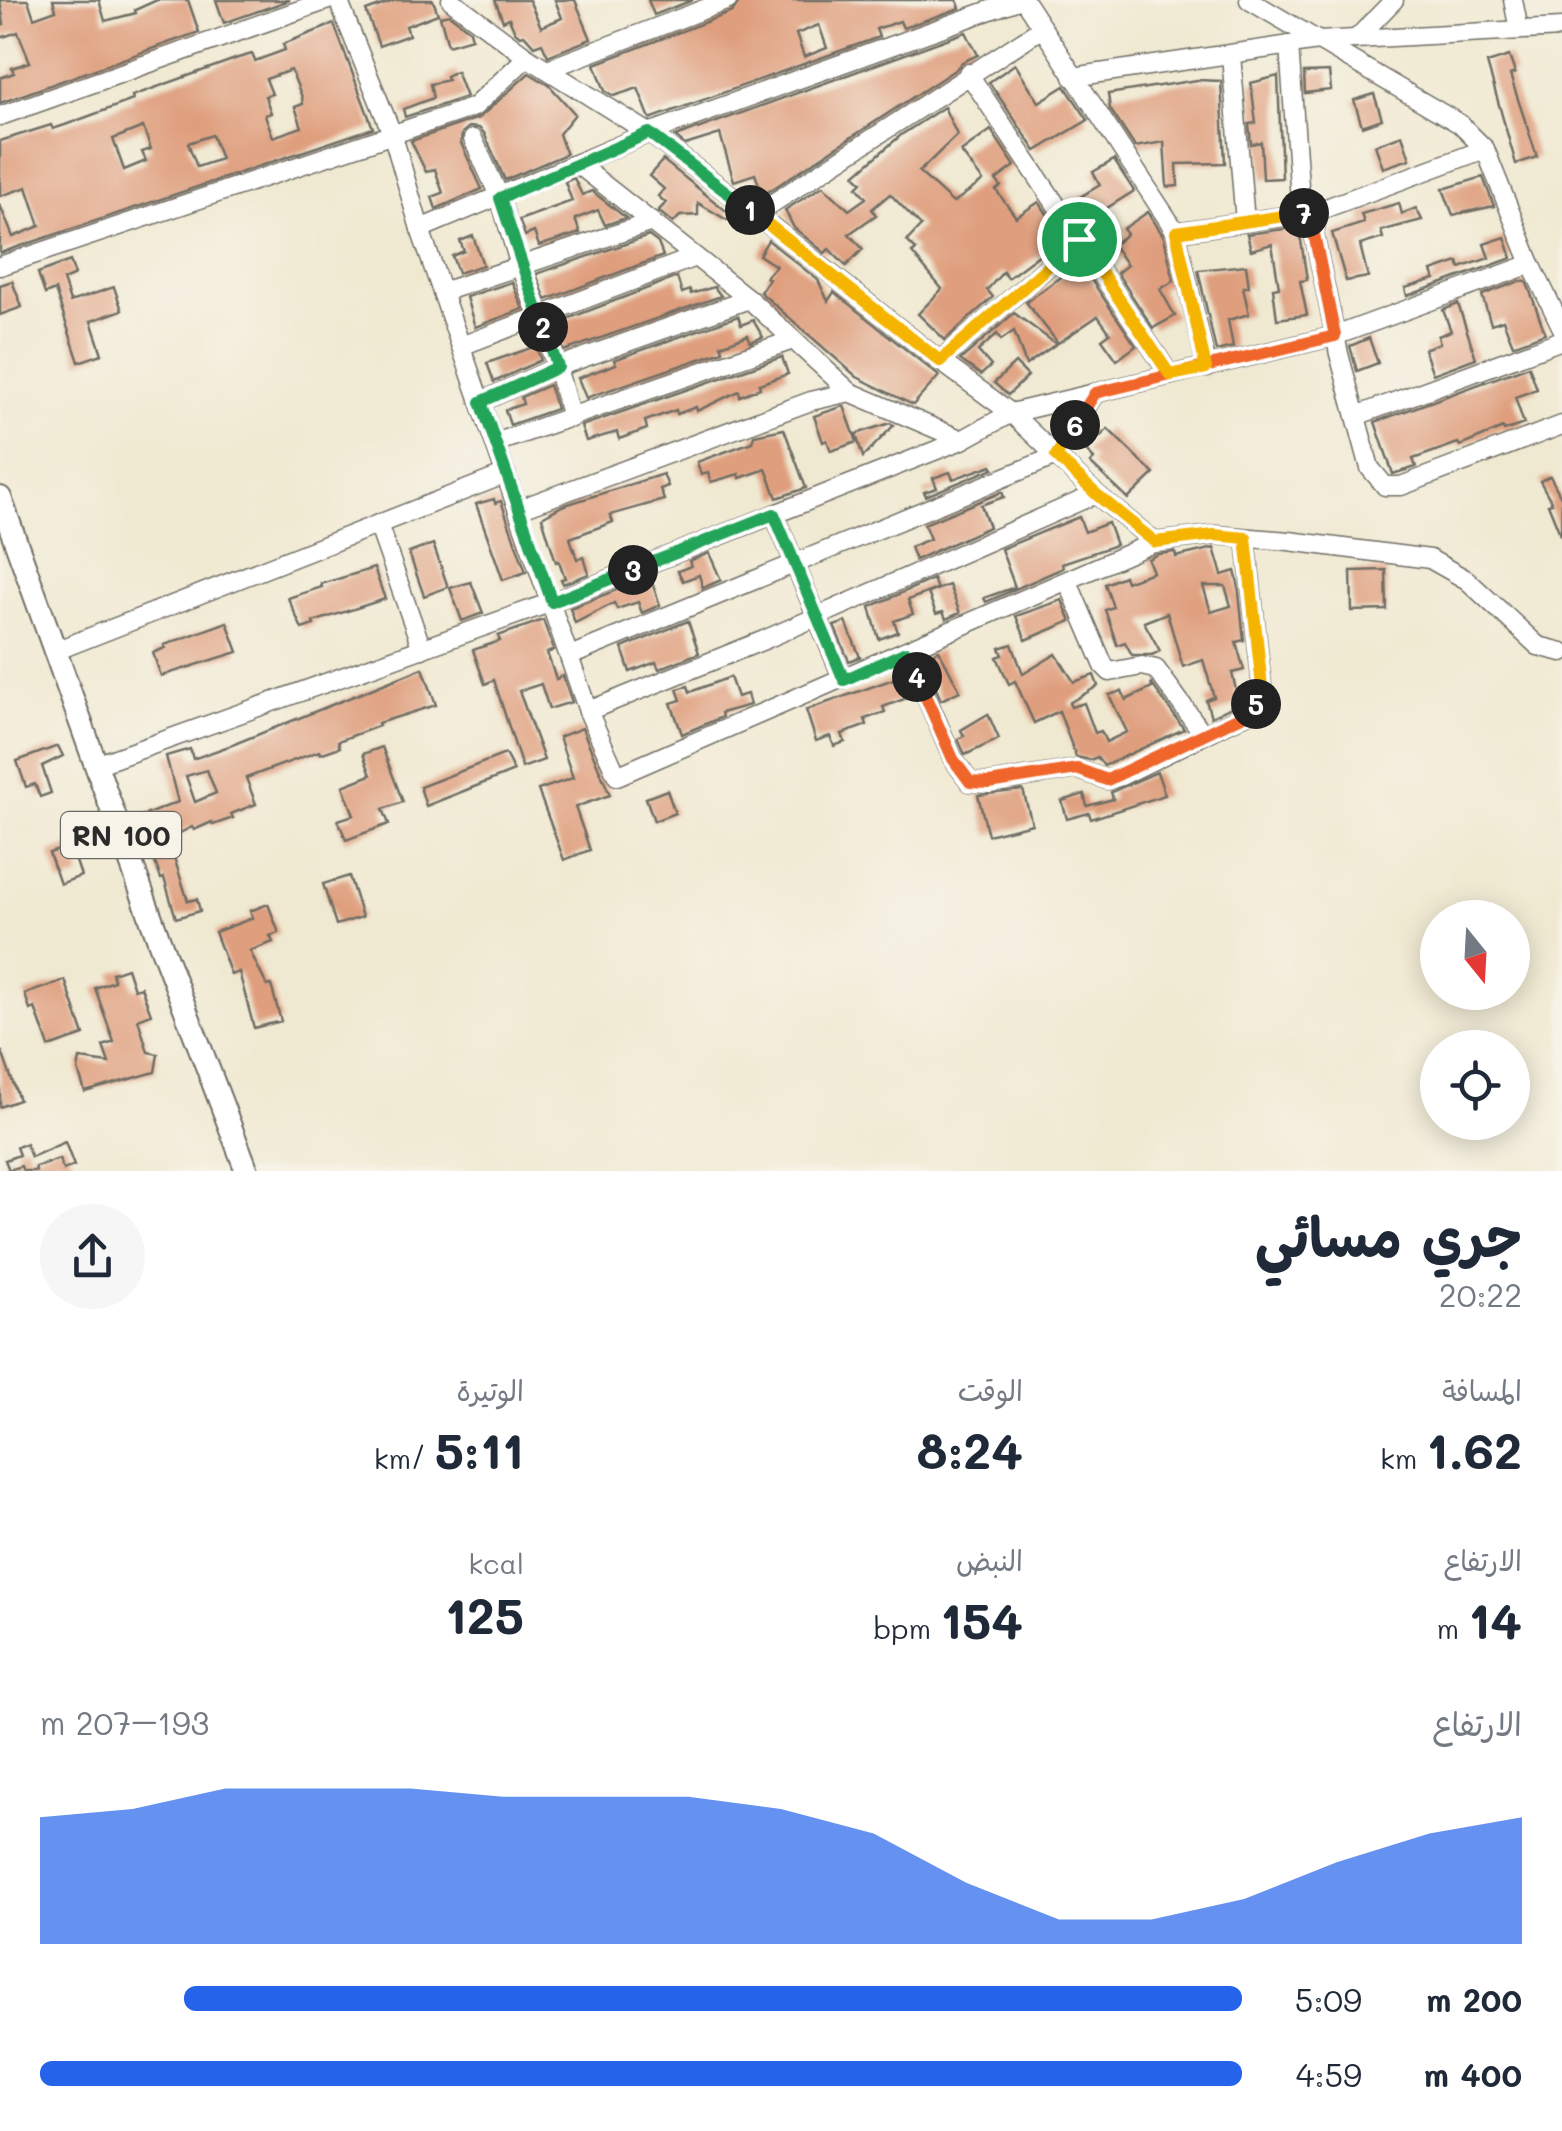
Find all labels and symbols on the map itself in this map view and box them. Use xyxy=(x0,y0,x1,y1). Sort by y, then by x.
pin: 1 xyxy=(725,185,775,235)
pin: 7 xyxy=(1279,188,1329,238)
pin xyxy=(1037,197,1122,282)
pin: 2 xyxy=(518,302,568,352)
pin: 6 xyxy=(1050,400,1100,450)
pin: 3 xyxy=(608,545,658,595)
pin: 4 xyxy=(892,652,942,702)
pin: 5 xyxy=(1231,679,1281,729)
road number: RN 100 xyxy=(61,812,181,858)
north arrow xyxy=(1420,900,1530,1010)

